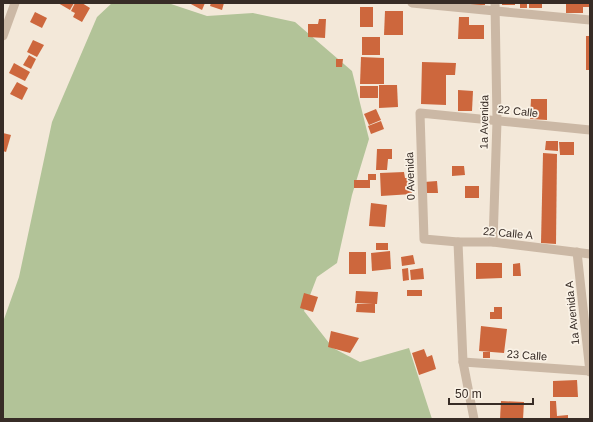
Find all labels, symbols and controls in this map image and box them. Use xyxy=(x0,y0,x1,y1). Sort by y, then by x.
street label: 1a Avenida xyxy=(478,94,490,149)
street label: 22 Calle xyxy=(497,103,539,119)
street label: 0 Avenida xyxy=(403,151,417,200)
street label: 22 Calle A xyxy=(482,225,534,241)
street label: 1a Avenida A xyxy=(563,280,581,345)
street label: 23 Calle xyxy=(506,348,548,362)
scale bar xyxy=(449,380,533,406)
text: 50 m xyxy=(455,387,482,401)

